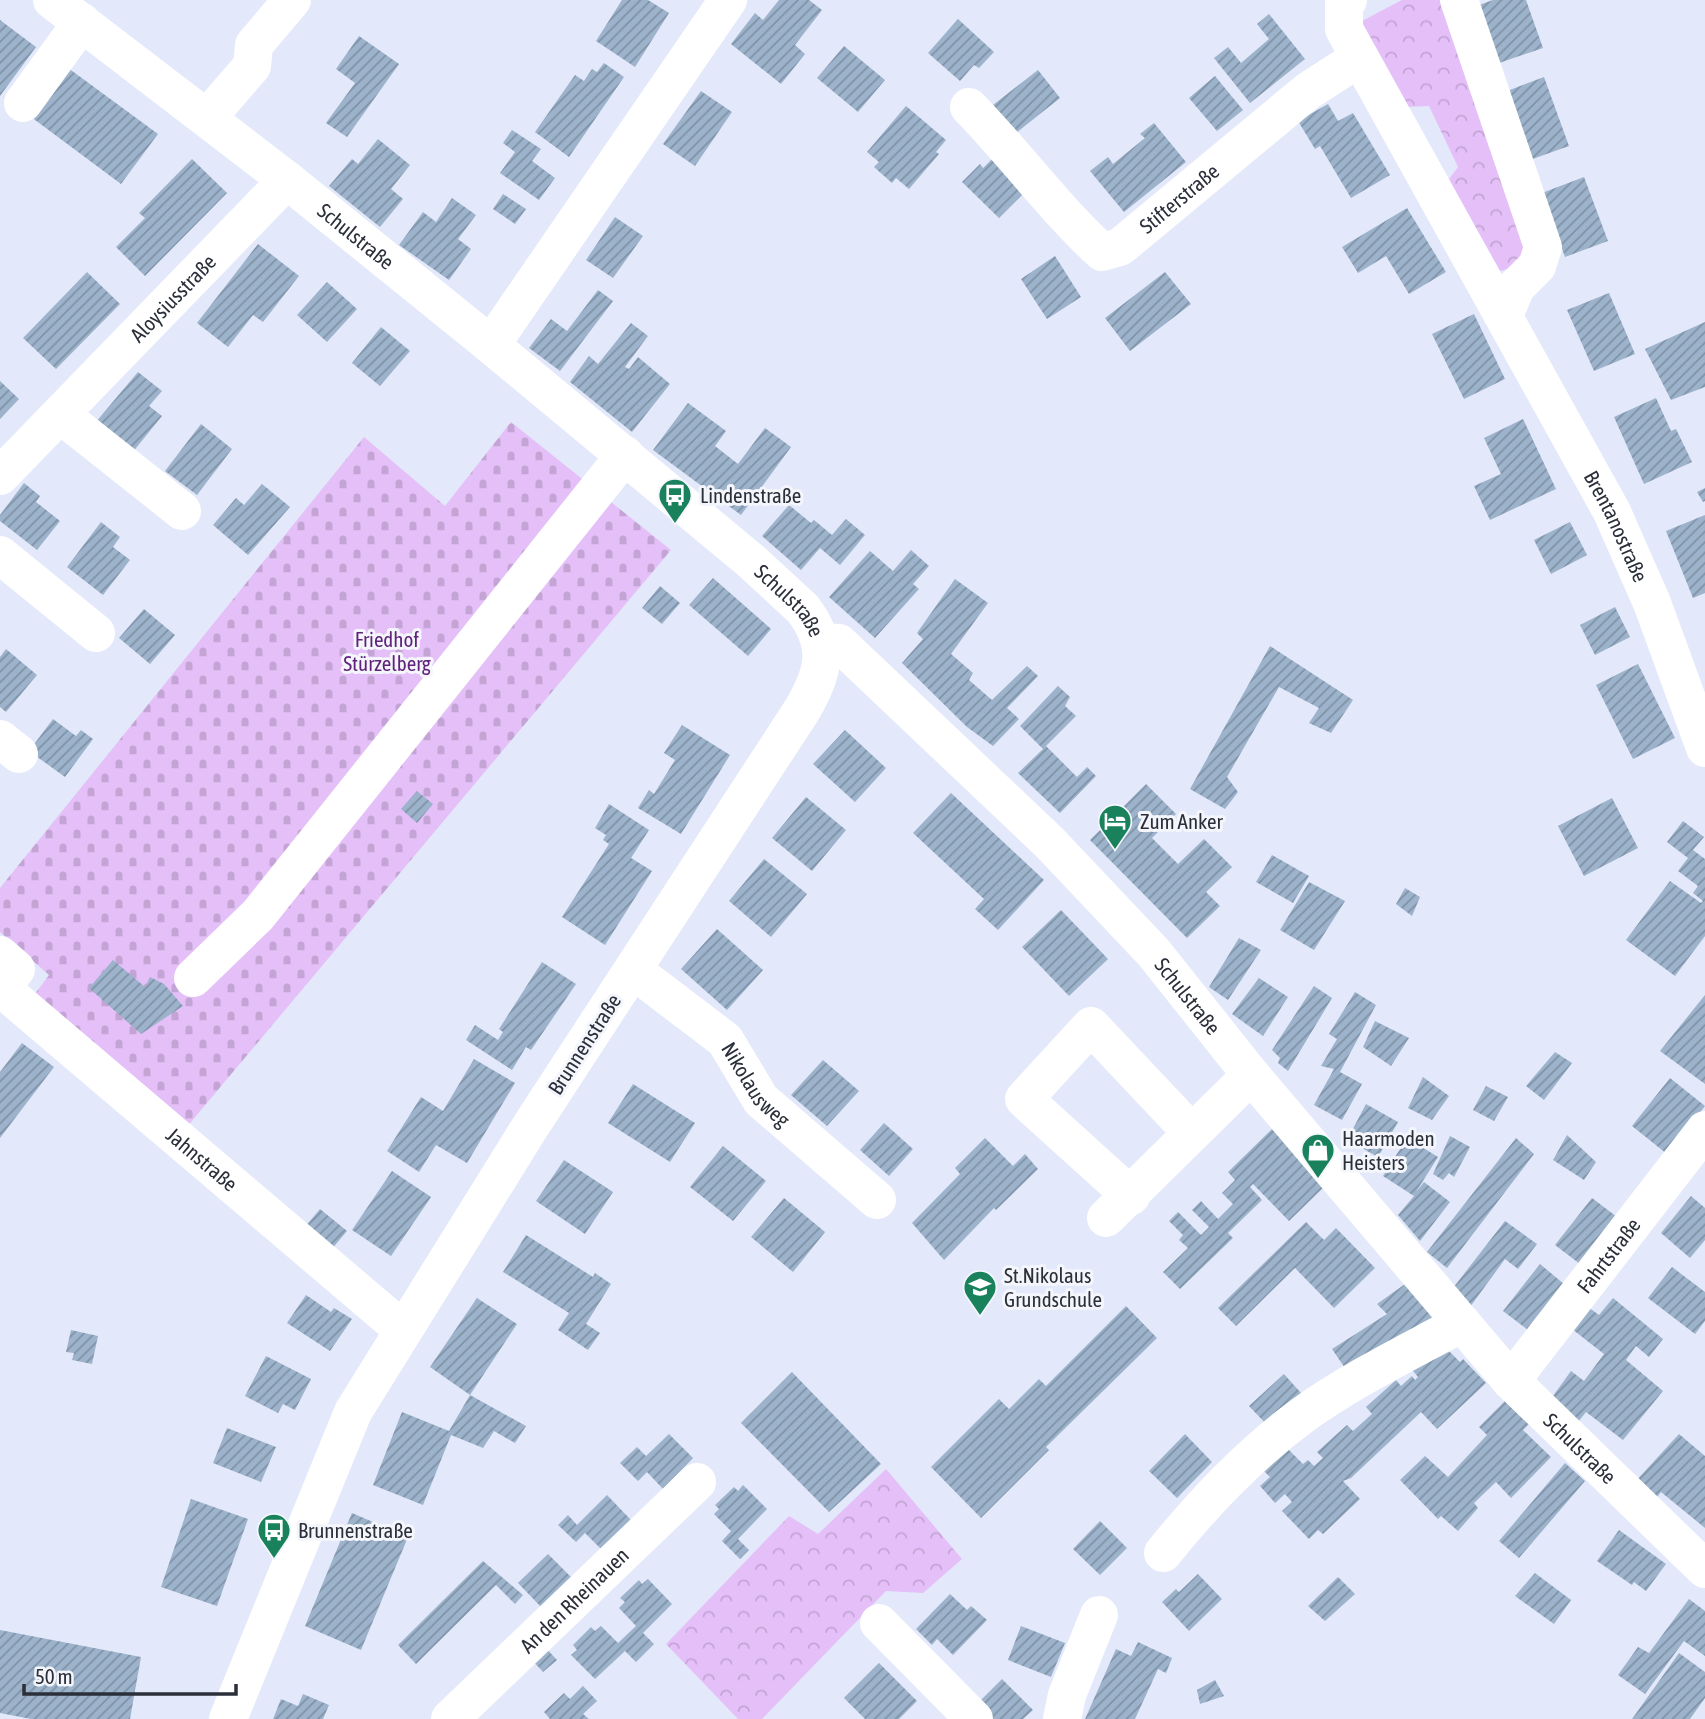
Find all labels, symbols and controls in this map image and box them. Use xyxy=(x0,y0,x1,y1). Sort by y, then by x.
street label: Stifterstraße xyxy=(1134,158,1223,238)
street label: Schulstraße xyxy=(313,198,399,274)
street label: Aloysiusstraße xyxy=(125,249,220,347)
street label: Brentanostraße xyxy=(1579,466,1653,585)
bus stop icon: Lindenstraße xyxy=(656,476,694,525)
place label: Lindenstraße xyxy=(700,483,801,507)
street label: Schulstraße xyxy=(750,559,829,640)
park label: Friedhof Stürzelberg xyxy=(343,627,431,675)
hotel icon: Zum Anker xyxy=(1096,802,1134,851)
place label: Zum Anker xyxy=(1140,809,1223,833)
street label: Schulstraße xyxy=(1150,953,1226,1039)
street label: Brunnenstraße xyxy=(543,989,625,1099)
street label: Nikolausweg xyxy=(717,1038,795,1131)
street label: Jahnstraße xyxy=(162,1122,242,1196)
place label: Haarmoden Heisters xyxy=(1342,1126,1435,1174)
shop icon: Haarmoden Heisters xyxy=(1299,1131,1337,1180)
street label: Fahrtstraße xyxy=(1572,1213,1645,1298)
place label: St.Nikolaus Grundschule xyxy=(1004,1263,1102,1311)
school or university icon: St.Nikolaus Grundschule xyxy=(961,1268,999,1317)
street label: Schulstraße xyxy=(1539,1408,1621,1488)
bus stop icon: Brunnenstraße xyxy=(255,1511,293,1560)
place label: Brunnenstraße xyxy=(298,1518,413,1542)
street label: An den Rheinauen xyxy=(515,1542,633,1657)
scale bar xyxy=(24,1652,236,1696)
text: 50 m xyxy=(35,1664,73,1688)

